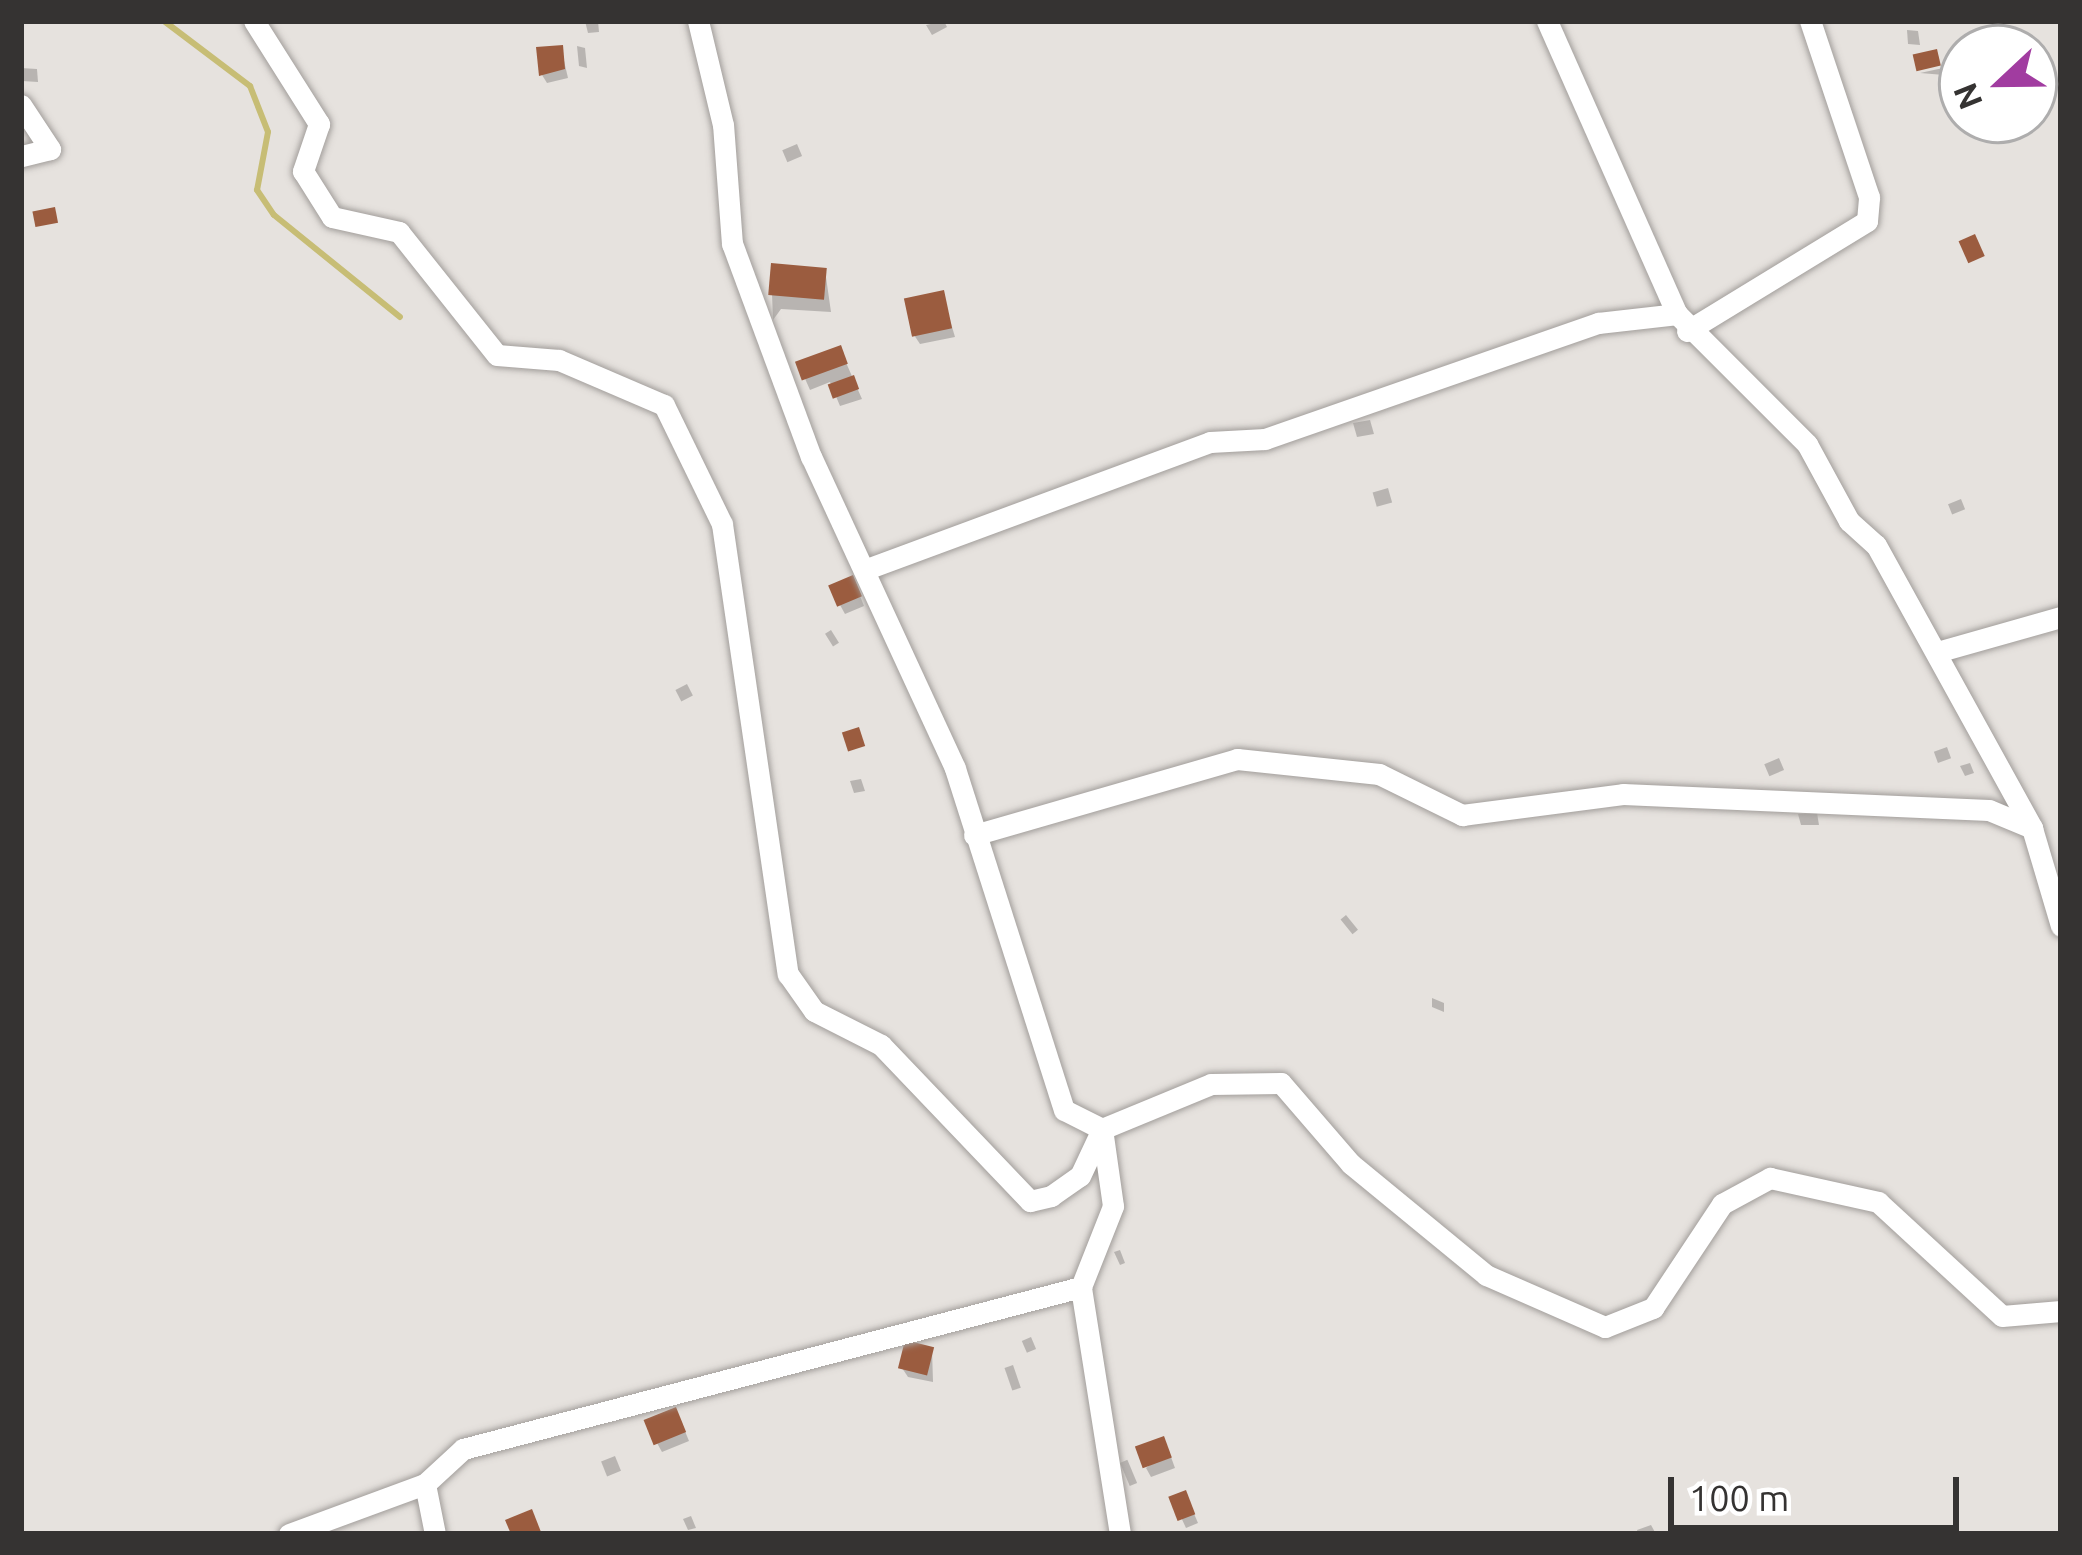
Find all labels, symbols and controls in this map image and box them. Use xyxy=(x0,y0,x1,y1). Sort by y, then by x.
north arrow xyxy=(1938,24,2058,144)
text: N xyxy=(1945,78,1989,115)
scale bar xyxy=(1674,1453,1965,1527)
text: 100 m xyxy=(1689,1477,1789,1518)

